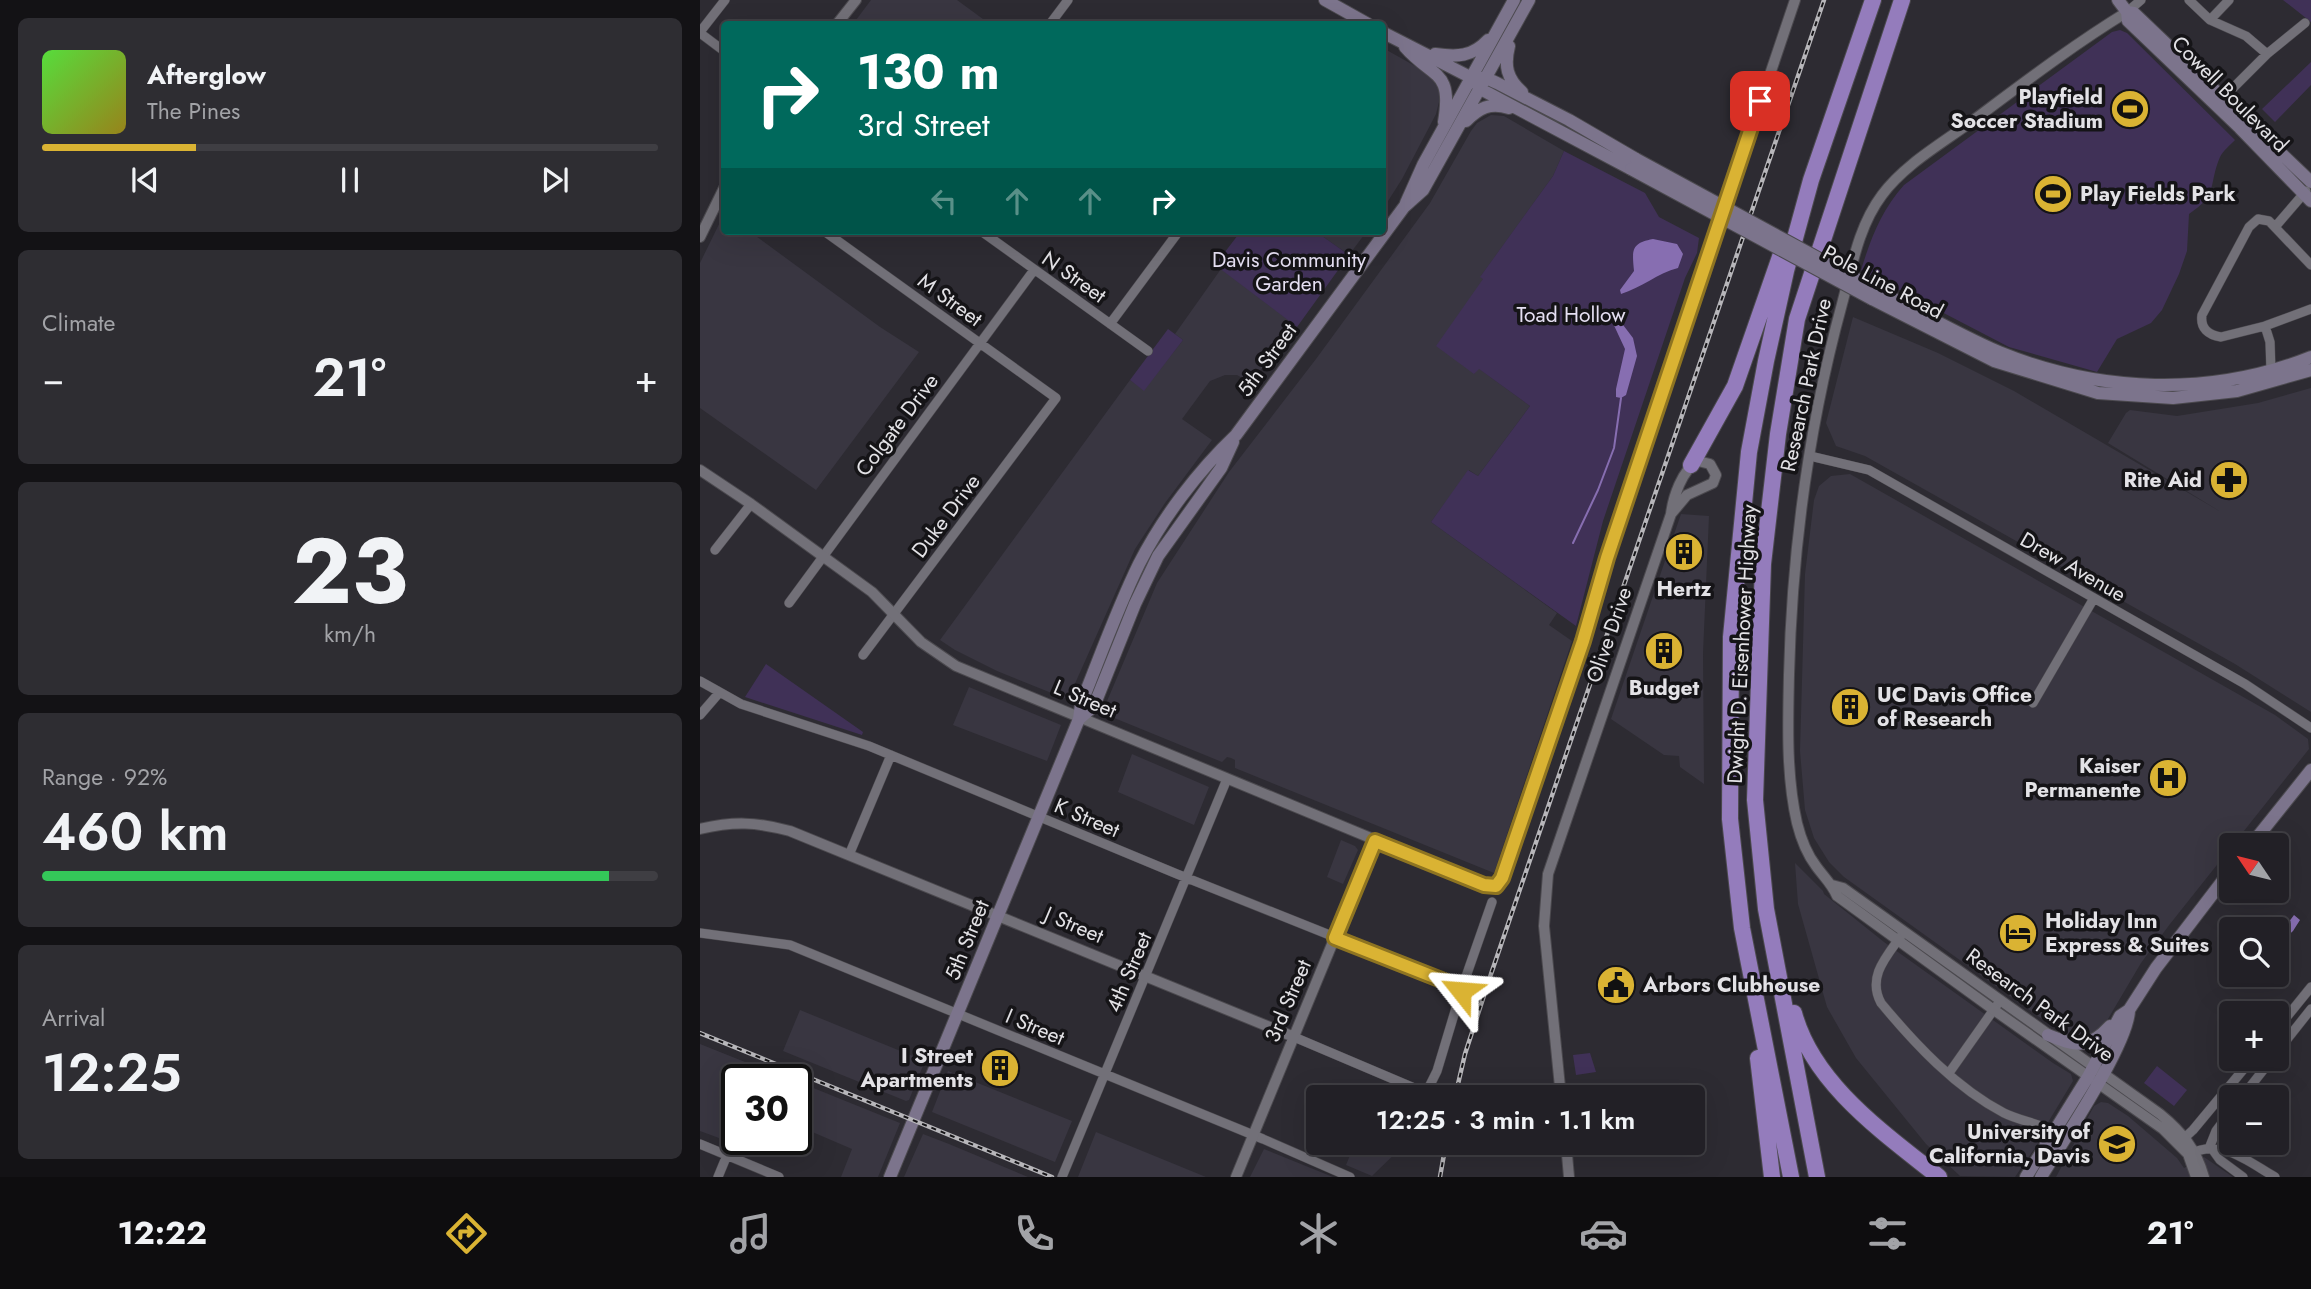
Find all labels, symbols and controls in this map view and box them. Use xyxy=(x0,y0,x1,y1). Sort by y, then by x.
street label: Cowell Boulevard xyxy=(2165,29,2295,159)
text: 130 m xyxy=(857,37,1000,107)
icon: right xyxy=(742,49,833,140)
text: Afterglow xyxy=(147,56,266,94)
pin xyxy=(1730,71,1790,131)
icon: arrive xyxy=(1741,82,1779,120)
place label: Playfield Soccer Stadium xyxy=(1951,82,2103,136)
sports icon: Playfield Soccer Stadium xyxy=(2109,88,2151,130)
text: The Pines xyxy=(147,94,240,128)
text: 3rd Street xyxy=(857,102,990,148)
icon: previous xyxy=(126,161,164,199)
icon: pause xyxy=(331,161,369,199)
icon: next xyxy=(536,161,574,199)
sports icon: Play Fields Park xyxy=(2032,173,2074,215)
place label: Play Fields Park xyxy=(2080,179,2236,209)
icon: left xyxy=(925,182,963,220)
icon: ahead xyxy=(998,182,1036,220)
icon: ahead xyxy=(1071,182,1109,220)
icon: right xyxy=(1144,182,1182,220)
street label: Pole Line Road xyxy=(1817,238,1949,326)
street label: N Street xyxy=(1036,244,1112,310)
park label: Davis Community Garden xyxy=(1212,245,1367,299)
street label: M Street xyxy=(911,266,989,334)
street label: Research Park Drive xyxy=(1773,295,1839,474)
park label: Toad Hollow xyxy=(1516,300,1626,330)
text: Climate xyxy=(42,306,115,340)
street label: 5th Street xyxy=(1230,317,1304,403)
text: 21° xyxy=(313,340,386,416)
text: − xyxy=(42,351,64,406)
text: + xyxy=(635,351,658,406)
street label: Colgate Drive xyxy=(848,367,946,483)
pharmacy icon: Rite Aid xyxy=(2208,459,2250,501)
place label: Rite Aid xyxy=(2123,465,2202,495)
street label: Duke Drive xyxy=(905,468,988,564)
street label: Dwight D. Eisenhower Highway xyxy=(1720,503,1764,784)
text: 23 xyxy=(292,506,408,637)
street label: Drew Avenue xyxy=(2015,525,2132,609)
building icon: Hertz xyxy=(1663,531,1705,573)
place label: Hertz xyxy=(1657,574,1711,604)
street label: Olive Drive xyxy=(1579,583,1639,687)
text: km/h xyxy=(324,617,376,651)
building icon: Budget xyxy=(1643,630,1685,672)
street label: L Street xyxy=(1049,672,1121,726)
place label: Budget xyxy=(1629,673,1700,703)
place label: UC Davis Office of Research xyxy=(1877,680,2032,734)
building icon: UC Davis Office of Research xyxy=(1829,686,1871,728)
place label: Kaiser Permanente xyxy=(2024,751,2141,805)
hospital icon: Kaiser Permanente xyxy=(2147,757,2189,799)
text: Range · 92% xyxy=(42,760,167,794)
street label: K Street xyxy=(1050,791,1124,845)
text: 460 km xyxy=(42,794,229,870)
north arrow xyxy=(2219,833,2289,903)
map controls xyxy=(2219,833,2289,1155)
street label: 5th Street xyxy=(937,895,997,985)
street label: J Street xyxy=(1037,898,1108,951)
place label: Holiday Inn Express & Suites xyxy=(2045,906,2209,960)
hotel icon: Holiday Inn Express & Suites xyxy=(1997,912,2039,954)
button: search xyxy=(2219,917,2289,987)
street label: 4th Street xyxy=(1099,927,1159,1017)
street label: Research Park Drive xyxy=(1960,941,2120,1069)
position arrow xyxy=(1424,954,1498,1028)
street label: 3rd Street xyxy=(1257,955,1319,1047)
public building icon: Arbors Clubhouse xyxy=(1595,964,1637,1006)
place label: Arbors Clubhouse xyxy=(1642,970,1820,1000)
text: Arrival xyxy=(42,1001,105,1035)
street label: I Street xyxy=(1001,1001,1069,1053)
button: + xyxy=(2219,1001,2289,1071)
text: 12:25 xyxy=(42,1035,182,1111)
place label: I Street Apartments xyxy=(859,1041,973,1095)
building icon: I Street Apartments xyxy=(979,1047,1021,1089)
speed limit sign: 30 xyxy=(721,1064,812,1155)
button: − xyxy=(2219,1085,2289,1155)
text: 12:25 · 3 min · 1.1 km xyxy=(1376,1101,1635,1139)
place label: University of California, Davis xyxy=(1929,1117,2091,1171)
school or university icon: University of California, Davis xyxy=(2096,1123,2138,1165)
icon: directions xyxy=(442,1209,491,1258)
icon: music xyxy=(726,1209,775,1258)
icon: phone xyxy=(1010,1209,1059,1258)
icon: climate xyxy=(1294,1209,1343,1258)
icon: car xyxy=(1579,1209,1628,1258)
icon: filters xyxy=(1863,1209,1912,1258)
text: 12:22 xyxy=(118,1210,207,1256)
text: 21° xyxy=(2147,1210,2193,1256)

